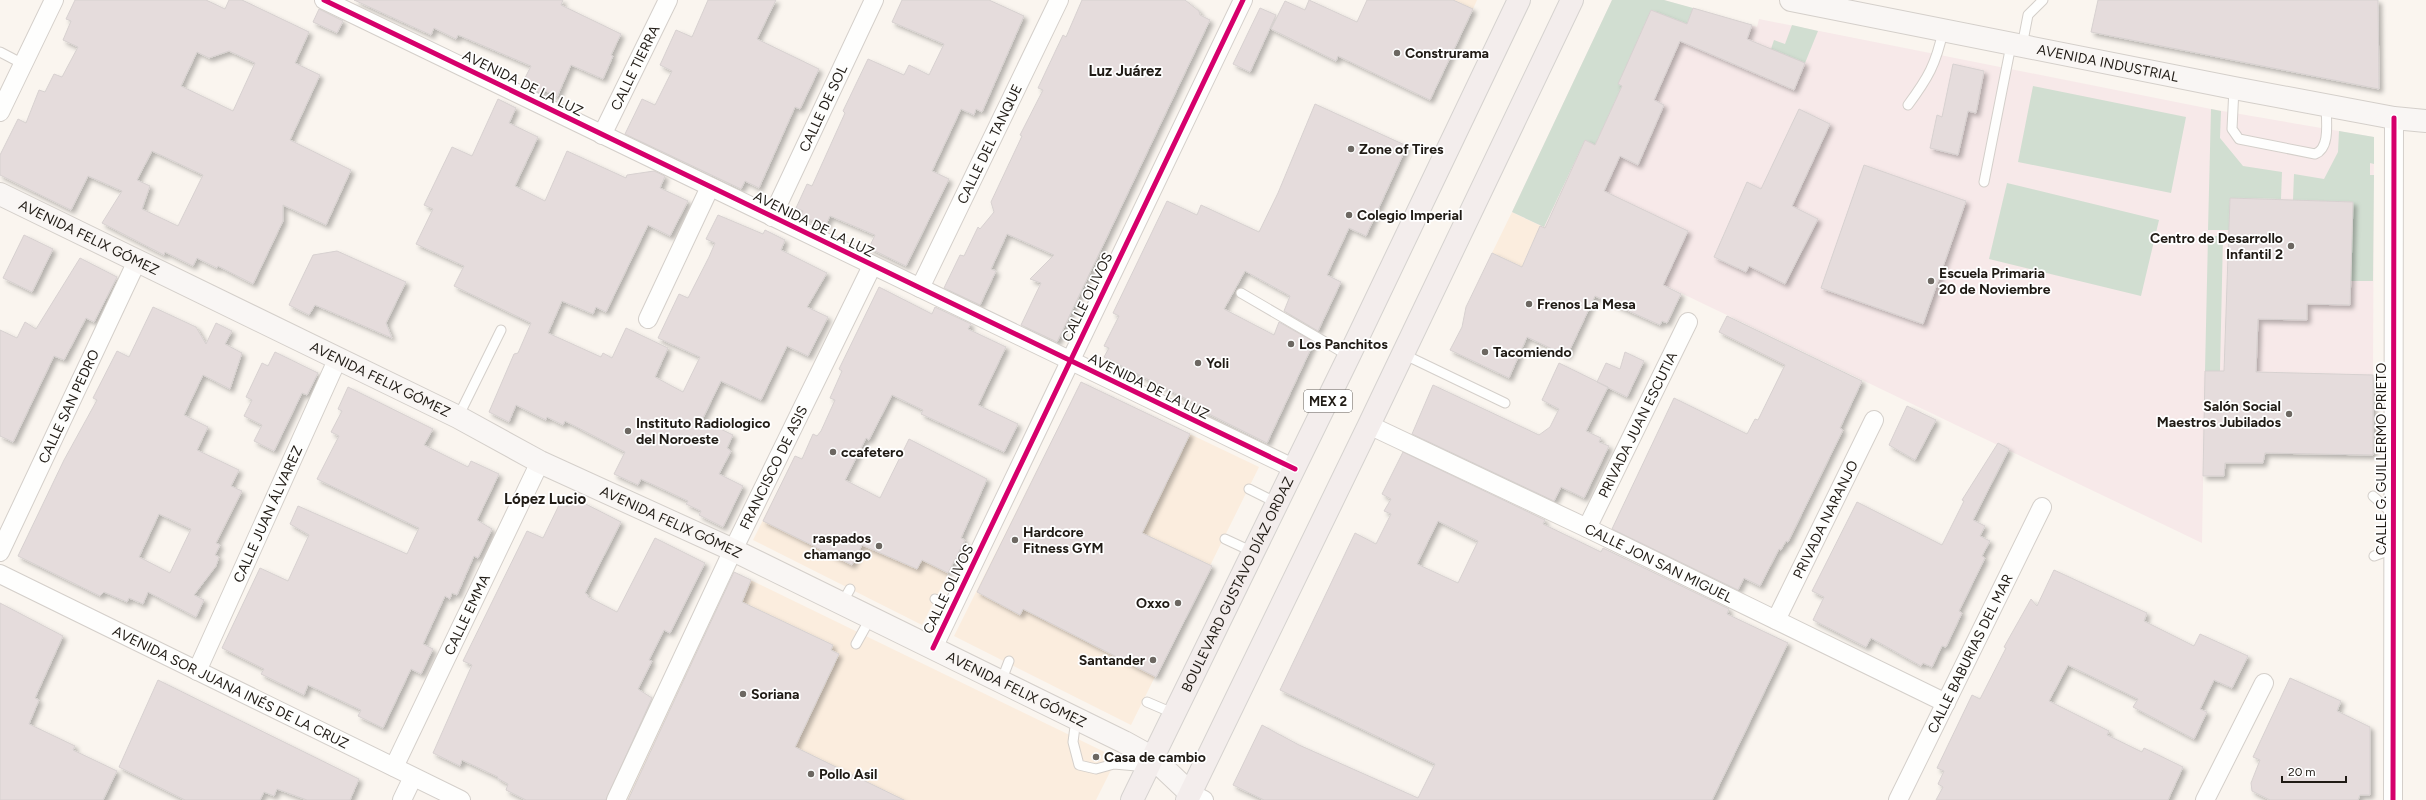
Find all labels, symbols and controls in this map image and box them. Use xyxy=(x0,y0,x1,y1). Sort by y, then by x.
street label: CALLE TIERRA xyxy=(607,22,664,113)
street label: AVENIDA INDUSTRIAL xyxy=(2035,41,2181,86)
place label: Construrama xyxy=(1405,45,1489,62)
street label: AVENIDA DE LA LUZ xyxy=(460,47,586,120)
marker: Construrama xyxy=(1392,48,1402,58)
street label: CALLE DE SOL xyxy=(796,62,852,155)
district label: Luz Juárez xyxy=(1088,62,1162,80)
street label: CALLE DEL TANQUE xyxy=(954,82,1026,207)
place label: Zone of Tires xyxy=(1359,141,1444,158)
marker: Zone of Tires xyxy=(1346,144,1356,154)
street label: AVENIDA DE LA LUZ xyxy=(751,188,877,261)
street label: AVENIDA FELIX GÓMEZ xyxy=(16,196,162,279)
place label: Colegio Imperial xyxy=(1357,207,1462,224)
marker: Colegio Imperial xyxy=(1344,210,1354,220)
place label: Centro de Desarrollo Infantil 2 xyxy=(2150,230,2283,263)
marker: Centro de Desarrollo Infantil 2 xyxy=(2286,241,2296,251)
street label: CALLE OLIVOS xyxy=(1059,250,1116,345)
place label: Escuela Primaria 20 de Noviembre xyxy=(1939,265,2051,298)
marker: Escuela Primaria 20 de Noviembre xyxy=(1926,276,1936,286)
place label: Frenos La Mesa xyxy=(1537,296,1636,313)
marker: Frenos La Mesa xyxy=(1524,299,1534,309)
place label: Los Panchitos xyxy=(1299,336,1388,353)
street label: AVENIDA FELIX GÓMEZ xyxy=(307,338,453,421)
marker: Los Panchitos xyxy=(1286,339,1296,349)
place label: Tacomiendo xyxy=(1493,344,1572,361)
street label: CALLE SAN PEDRO xyxy=(35,347,103,466)
marker: Tacomiendo xyxy=(1480,347,1490,357)
street label: PRIVADA JUAN ESCUTIA xyxy=(1595,349,1681,501)
street label: AVENIDA DE LA LUZ xyxy=(1086,350,1212,423)
place label: Yoli xyxy=(1206,355,1229,372)
marker: Yoli xyxy=(1193,358,1203,368)
street label: CALLE G. GUILLERMO PRIETO xyxy=(2373,363,2390,555)
road number: MEX 2 xyxy=(1304,390,1352,412)
place label: Salón Social Maestros Jubilados xyxy=(2157,398,2281,431)
street label: FRANCISCO DE ASIS xyxy=(736,403,811,532)
marker: Salón Social Maestros Jubilados xyxy=(2284,409,2294,419)
place label: Instituto Radiologico del Noroeste xyxy=(636,415,770,448)
marker: Instituto Radiologico del Noroeste xyxy=(623,426,633,436)
street label: CALLE JUAN ÁLVAREZ xyxy=(230,443,306,585)
place label: ccafetero xyxy=(841,444,904,461)
marker: ccafetero xyxy=(828,447,838,457)
street label: PRIVADA NARANJO xyxy=(1790,458,1862,581)
street label: BOULEVARD GUSTAVO DÍAZ ORDAZ xyxy=(1178,474,1298,695)
street label: AVENIDA FELIX GÓMEZ xyxy=(597,483,744,562)
district label: López Lucio xyxy=(504,490,586,508)
street label: CALLE JON SAN MIGUEL xyxy=(1582,520,1736,607)
place label: Hardcore Fitness GYM xyxy=(1023,524,1104,557)
place label: raspados chamango xyxy=(804,530,871,563)
marker: Hardcore Fitness GYM xyxy=(1010,535,1020,545)
marker: raspados chamango xyxy=(874,541,884,551)
street label: CALLE OLIVOS xyxy=(920,542,977,637)
street label: CALLE EMMA xyxy=(441,571,494,658)
street label: CALLE BABURIAS DEL MAR xyxy=(1924,571,2017,736)
place label: Oxxo xyxy=(1136,595,1170,612)
marker: Oxxo xyxy=(1173,598,1183,608)
street label: AVENIDA SOR JUANA INÉS DE LA CRUZ xyxy=(110,623,351,753)
street label: AVENIDA FELIX GÓMEZ xyxy=(944,648,1089,731)
place label: Santander xyxy=(1079,652,1146,669)
marker: Santander xyxy=(1148,655,1158,665)
place label: Soriana xyxy=(751,686,799,703)
marker: Soriana xyxy=(738,689,748,699)
place label: Casa de cambio xyxy=(1104,749,1206,766)
marker: Casa de cambio xyxy=(1091,752,1101,762)
scale bar xyxy=(2282,758,2346,784)
text: 20 m xyxy=(2288,765,2316,779)
place label: Pollo Asil xyxy=(819,766,877,783)
marker: Pollo Asil xyxy=(806,769,816,779)

